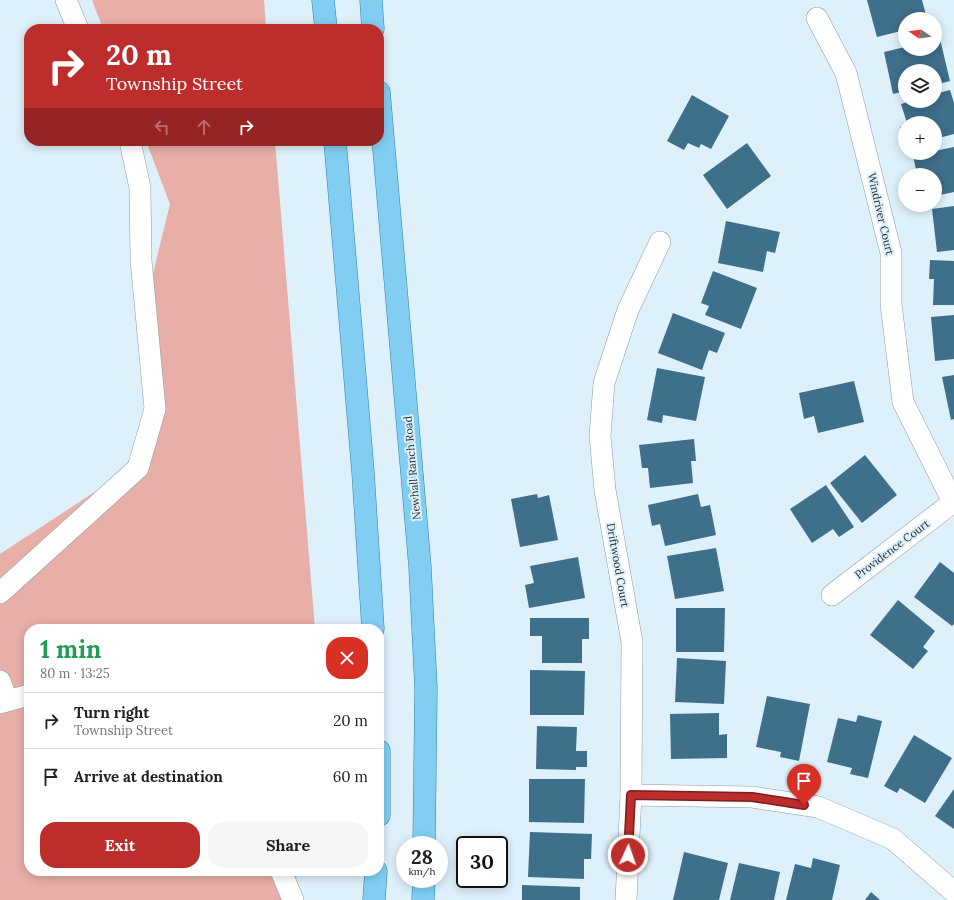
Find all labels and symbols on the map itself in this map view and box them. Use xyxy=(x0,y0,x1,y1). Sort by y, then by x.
north arrow xyxy=(898,12,942,56)
street label: Windriver Court xyxy=(865,172,897,257)
street label: Newhall Ranch Road xyxy=(400,415,424,521)
street label: Providence Court xyxy=(852,516,933,582)
street label: Driftwood Court xyxy=(604,522,632,609)
pin xyxy=(787,764,821,805)
position arrow xyxy=(607,834,649,876)
speed limit sign: 30 xyxy=(456,836,508,888)

